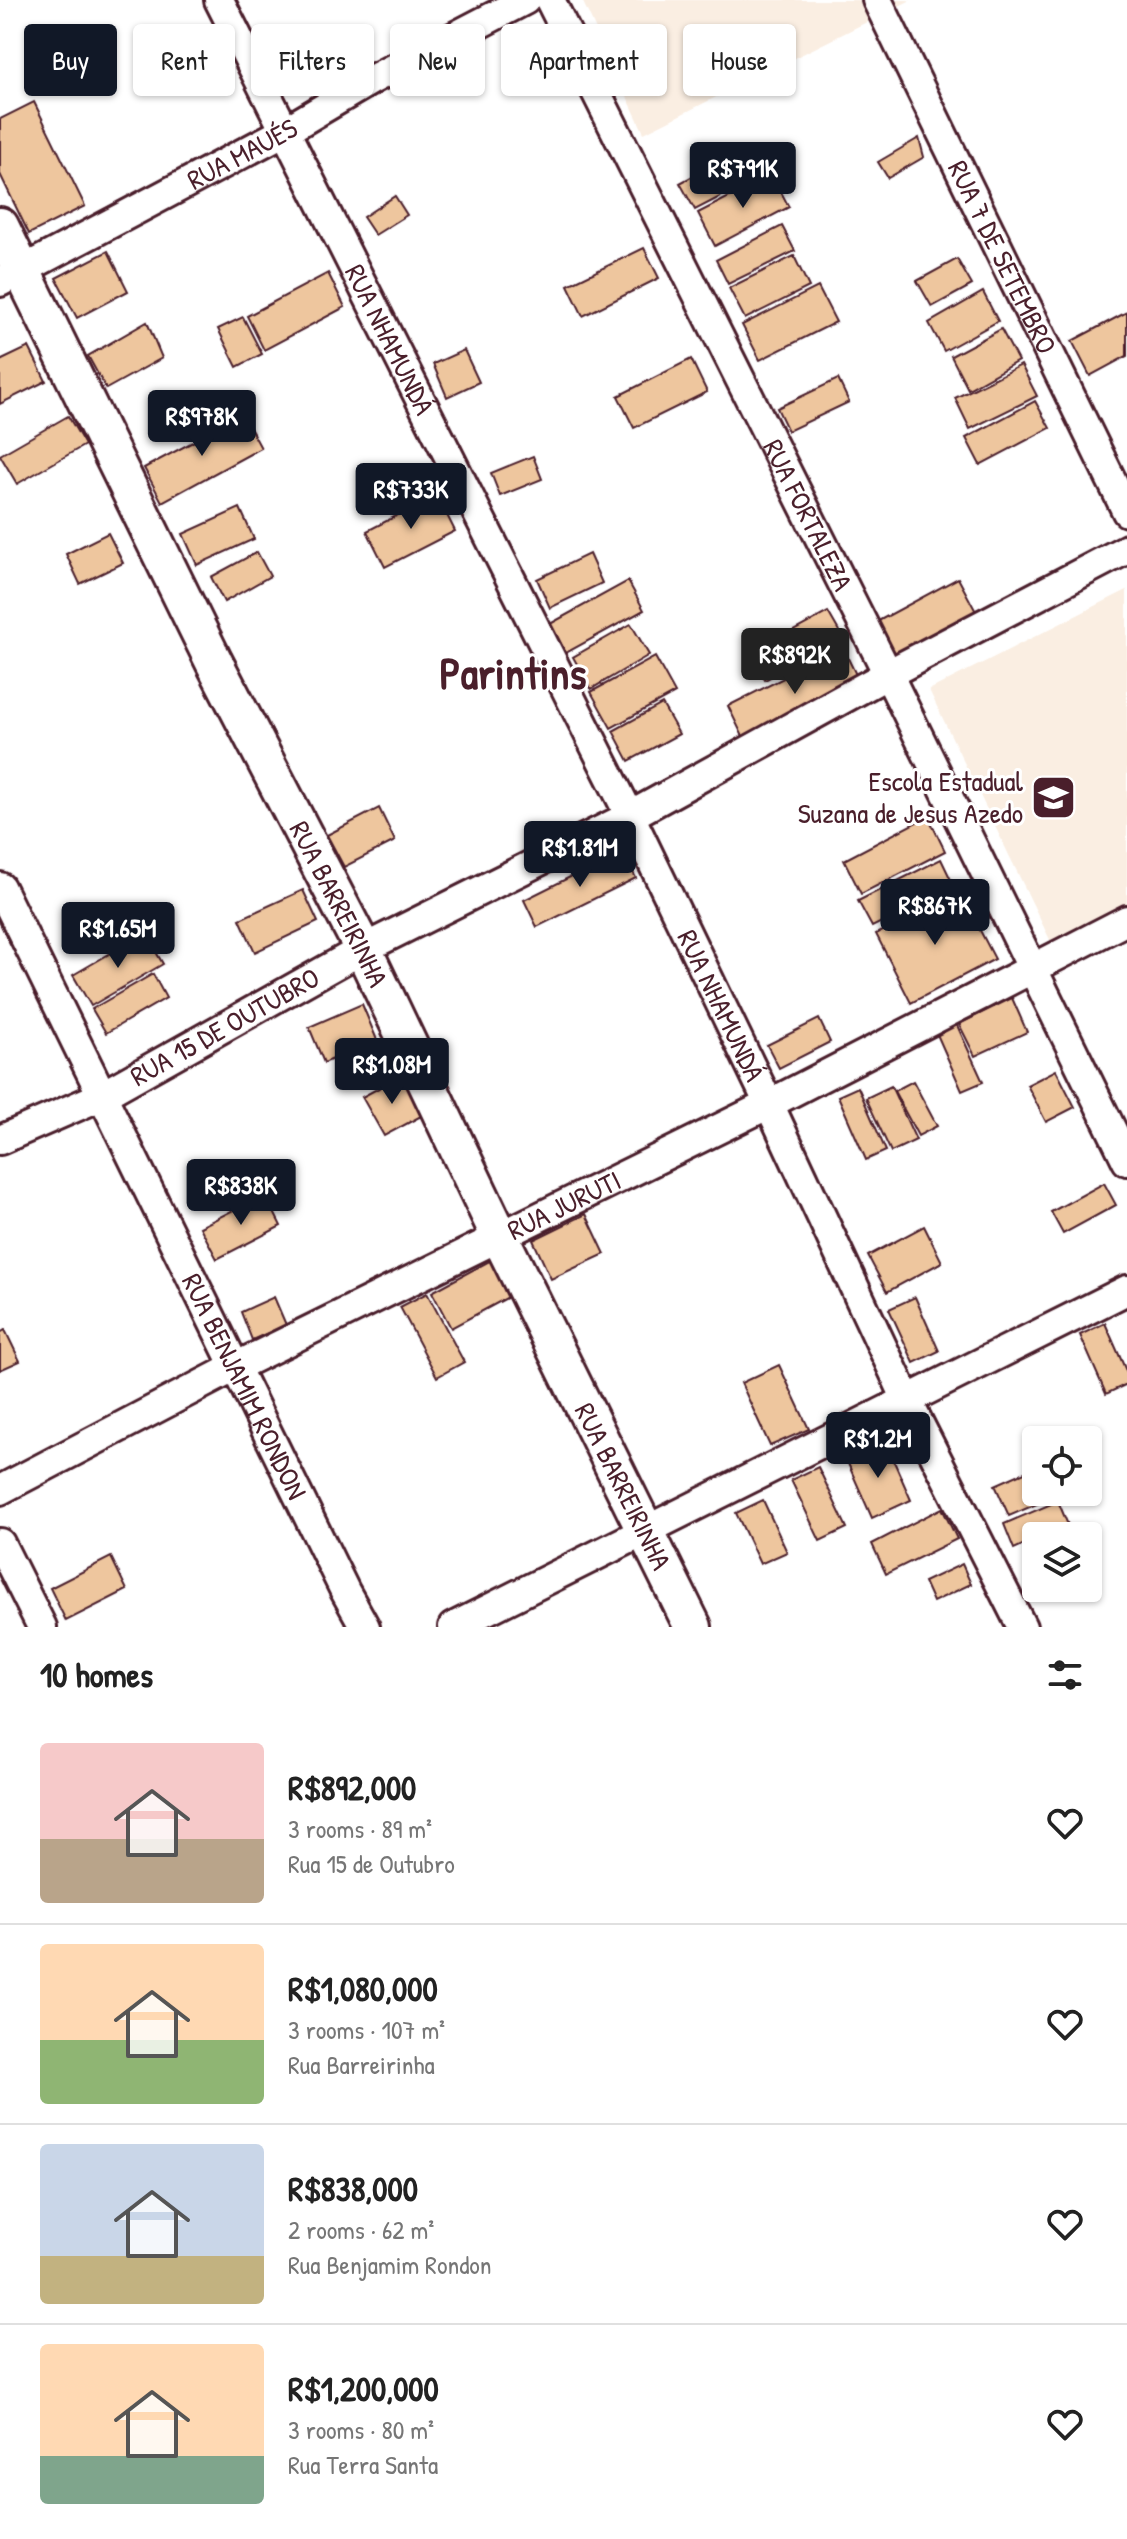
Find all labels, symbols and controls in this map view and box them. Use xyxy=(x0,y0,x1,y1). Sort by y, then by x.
chip: Buy xyxy=(24,24,117,96)
chip: Rent xyxy=(133,24,235,96)
chip: Filters xyxy=(251,24,374,96)
chip: New xyxy=(390,24,485,96)
chip: Apartment xyxy=(501,24,667,96)
chip: House xyxy=(683,24,796,96)
street label: RUA MAUÉS xyxy=(181,109,304,198)
pin: R$791K xyxy=(678,142,808,210)
text: R$791K xyxy=(708,150,778,185)
street label: RUA 7 DE SETEMBRO xyxy=(939,154,1066,360)
street label: RUA NHAMUNDÁ xyxy=(336,258,444,421)
pin: R$978K xyxy=(137,390,267,458)
text: R$978K xyxy=(166,398,238,433)
street label: RUA FORTALEZA xyxy=(754,433,862,597)
pin: R$733K xyxy=(346,463,476,531)
text: R$733K xyxy=(374,471,448,506)
pin: R$892K xyxy=(730,628,860,696)
text: R$892K xyxy=(759,636,831,671)
district label: Parintins xyxy=(440,643,587,703)
place label: Escola Estadual Suzana de Jesus Azedo xyxy=(798,762,1024,832)
school or university icon: Escola Estadual Suzana de Jesus Azedo xyxy=(1030,773,1078,821)
street label: RUA BARREIRINHA xyxy=(281,814,397,993)
pin: R$1.81M xyxy=(506,821,654,889)
text: R$1.81M xyxy=(542,829,618,864)
pin: R$867K xyxy=(870,879,1000,947)
text: R$867K xyxy=(898,887,972,922)
pin: R$1.65M xyxy=(44,902,192,970)
text: R$1.65M xyxy=(80,910,156,945)
street label: RUA NHAMUNDÁ xyxy=(669,923,774,1088)
street label: RUA 15 DE OUTUBRO xyxy=(123,958,326,1095)
pin: R$1.08M xyxy=(318,1038,466,1106)
text: R$1.08M xyxy=(353,1046,431,1081)
pin: R$838K xyxy=(176,1159,306,1227)
street label: RUA JURUTI xyxy=(501,1161,627,1249)
text: R$838K xyxy=(205,1167,277,1202)
street label: RUA BENJAMIM RONDON xyxy=(173,1267,316,1506)
street label: RUA BARREIRINHA xyxy=(566,1396,681,1576)
pin: R$1.2M xyxy=(813,1412,943,1480)
text: R$1.2M xyxy=(844,1420,912,1455)
map controls xyxy=(1022,1426,1102,1602)
button: locate xyxy=(1022,1426,1102,1506)
button: layers xyxy=(1022,1522,1102,1602)
text: 10 homes xyxy=(40,1652,153,1698)
icon: filters xyxy=(1043,1653,1087,1697)
text: R$892,000 xyxy=(288,1765,416,1811)
icon: home xyxy=(104,1775,200,1871)
icon: heart xyxy=(1043,1801,1087,1845)
text: 3 rooms · 89 m² xyxy=(288,1811,432,1846)
text: Rua 15 de Outubro xyxy=(288,1846,455,1881)
text: R$1,080,000 xyxy=(288,1966,438,2012)
icon: home xyxy=(104,1976,200,2072)
icon: heart xyxy=(1043,2002,1087,2046)
text: 3 rooms · 107 m² xyxy=(288,2012,445,2047)
text: Rua Barreirinha xyxy=(288,2047,435,2082)
text: R$838,000 xyxy=(288,2166,418,2212)
icon: home xyxy=(104,2176,200,2272)
icon: heart xyxy=(1043,2202,1087,2246)
text: 2 rooms · 62 m² xyxy=(288,2212,434,2247)
text: Rua Benjamim Rondon xyxy=(288,2247,492,2282)
text: R$1,200,000 xyxy=(288,2366,439,2412)
icon: home xyxy=(104,2376,200,2472)
icon: heart xyxy=(1043,2402,1087,2446)
text: 3 rooms · 80 m² xyxy=(288,2412,434,2447)
text: Rua Terra Santa xyxy=(288,2447,438,2482)

